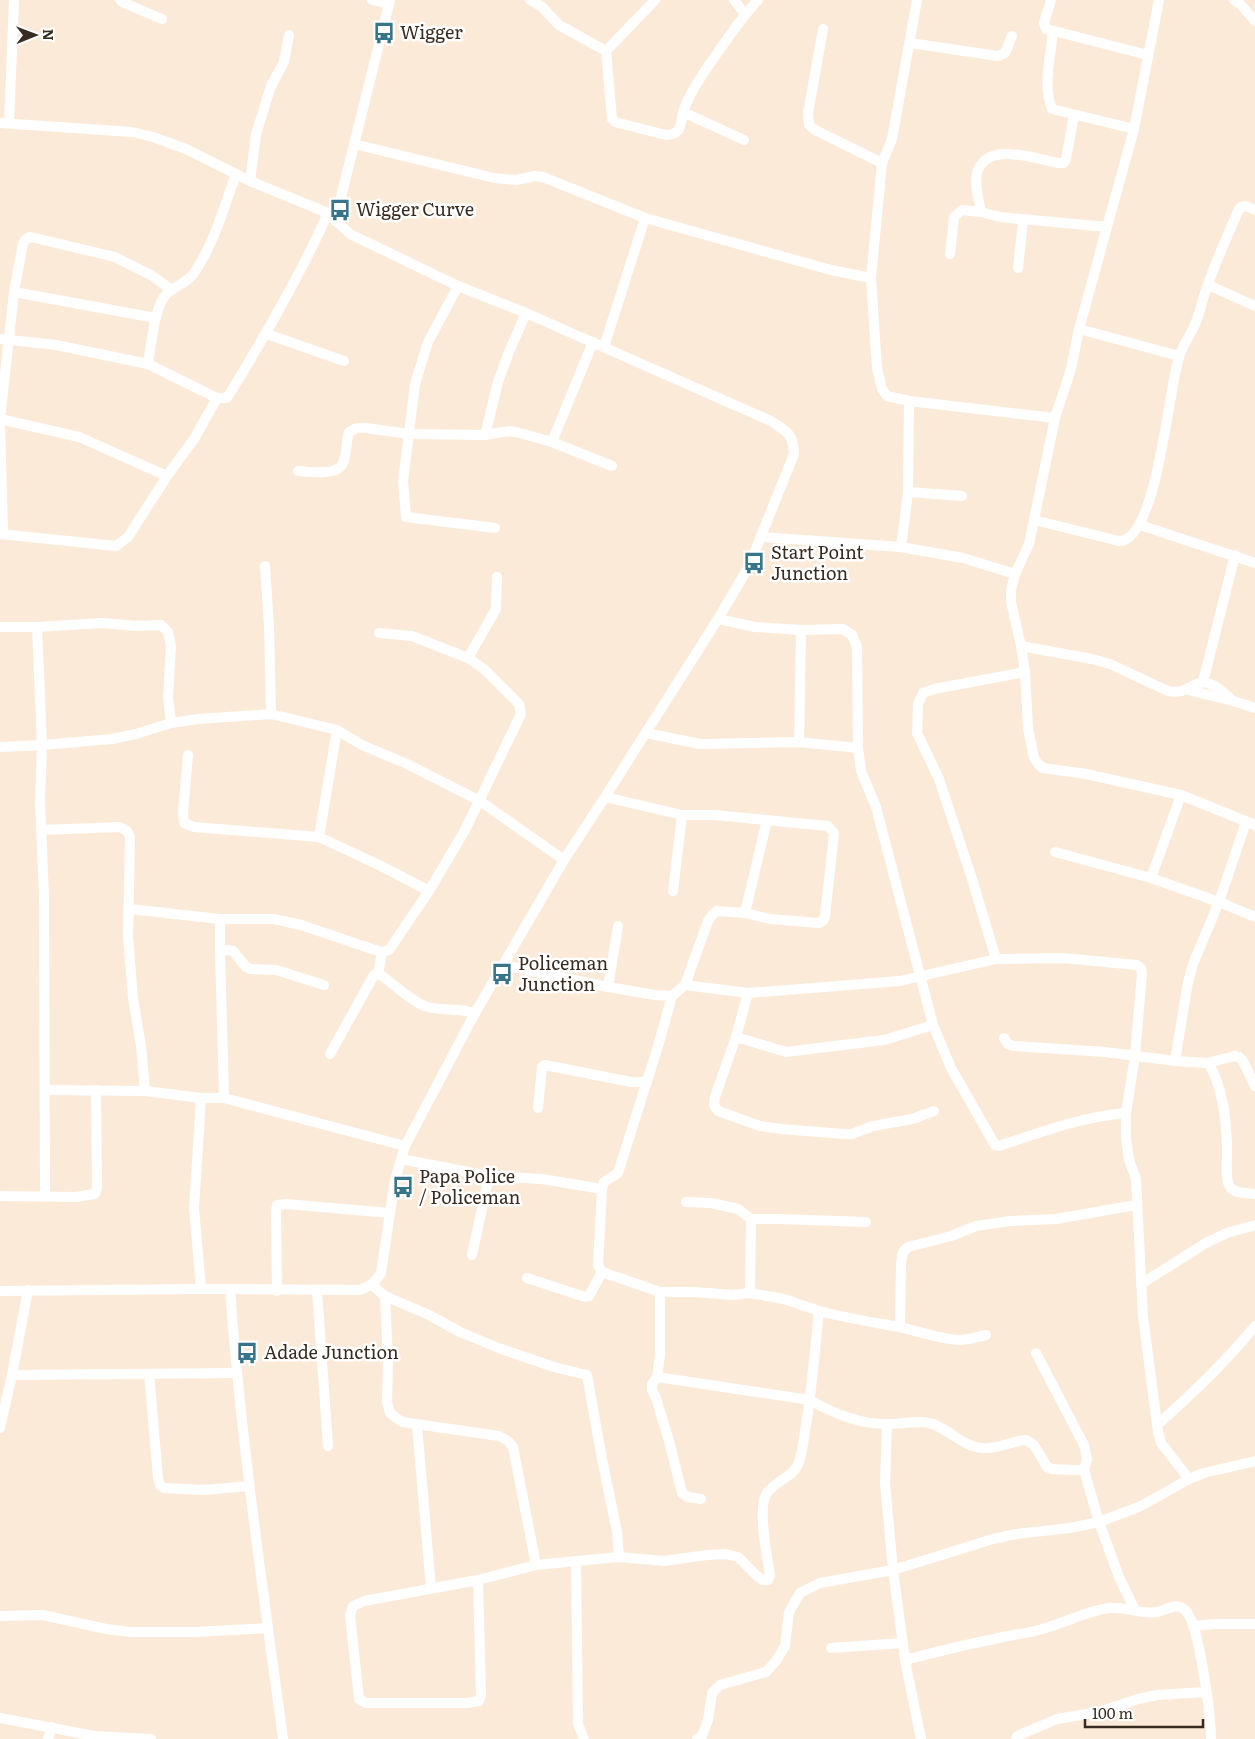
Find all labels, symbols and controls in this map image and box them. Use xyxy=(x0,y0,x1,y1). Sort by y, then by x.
north arrow xyxy=(10,10,60,60)
place label: Wigger xyxy=(400,18,463,45)
bus stop icon: Wigger xyxy=(371,20,397,46)
text: N xyxy=(39,29,59,41)
place label: Wigger Curve xyxy=(356,195,474,222)
bus stop icon: Wigger Curve xyxy=(327,197,353,223)
place label: Start Point Junction xyxy=(771,538,864,586)
bus stop icon: Start Point Junction xyxy=(741,550,767,576)
place label: Policeman Junction xyxy=(518,949,608,997)
bus stop icon: Policeman Junction xyxy=(489,961,515,987)
place label: Papa Police / Policeman xyxy=(419,1162,520,1210)
bus stop icon: Papa Police / Policeman xyxy=(390,1174,416,1200)
place label: Adade Junction xyxy=(264,1338,399,1365)
bus stop icon: Adade Junction xyxy=(234,1340,260,1366)
scale bar xyxy=(1085,1696,1202,1728)
text: 100 m xyxy=(1092,1701,1133,1724)

